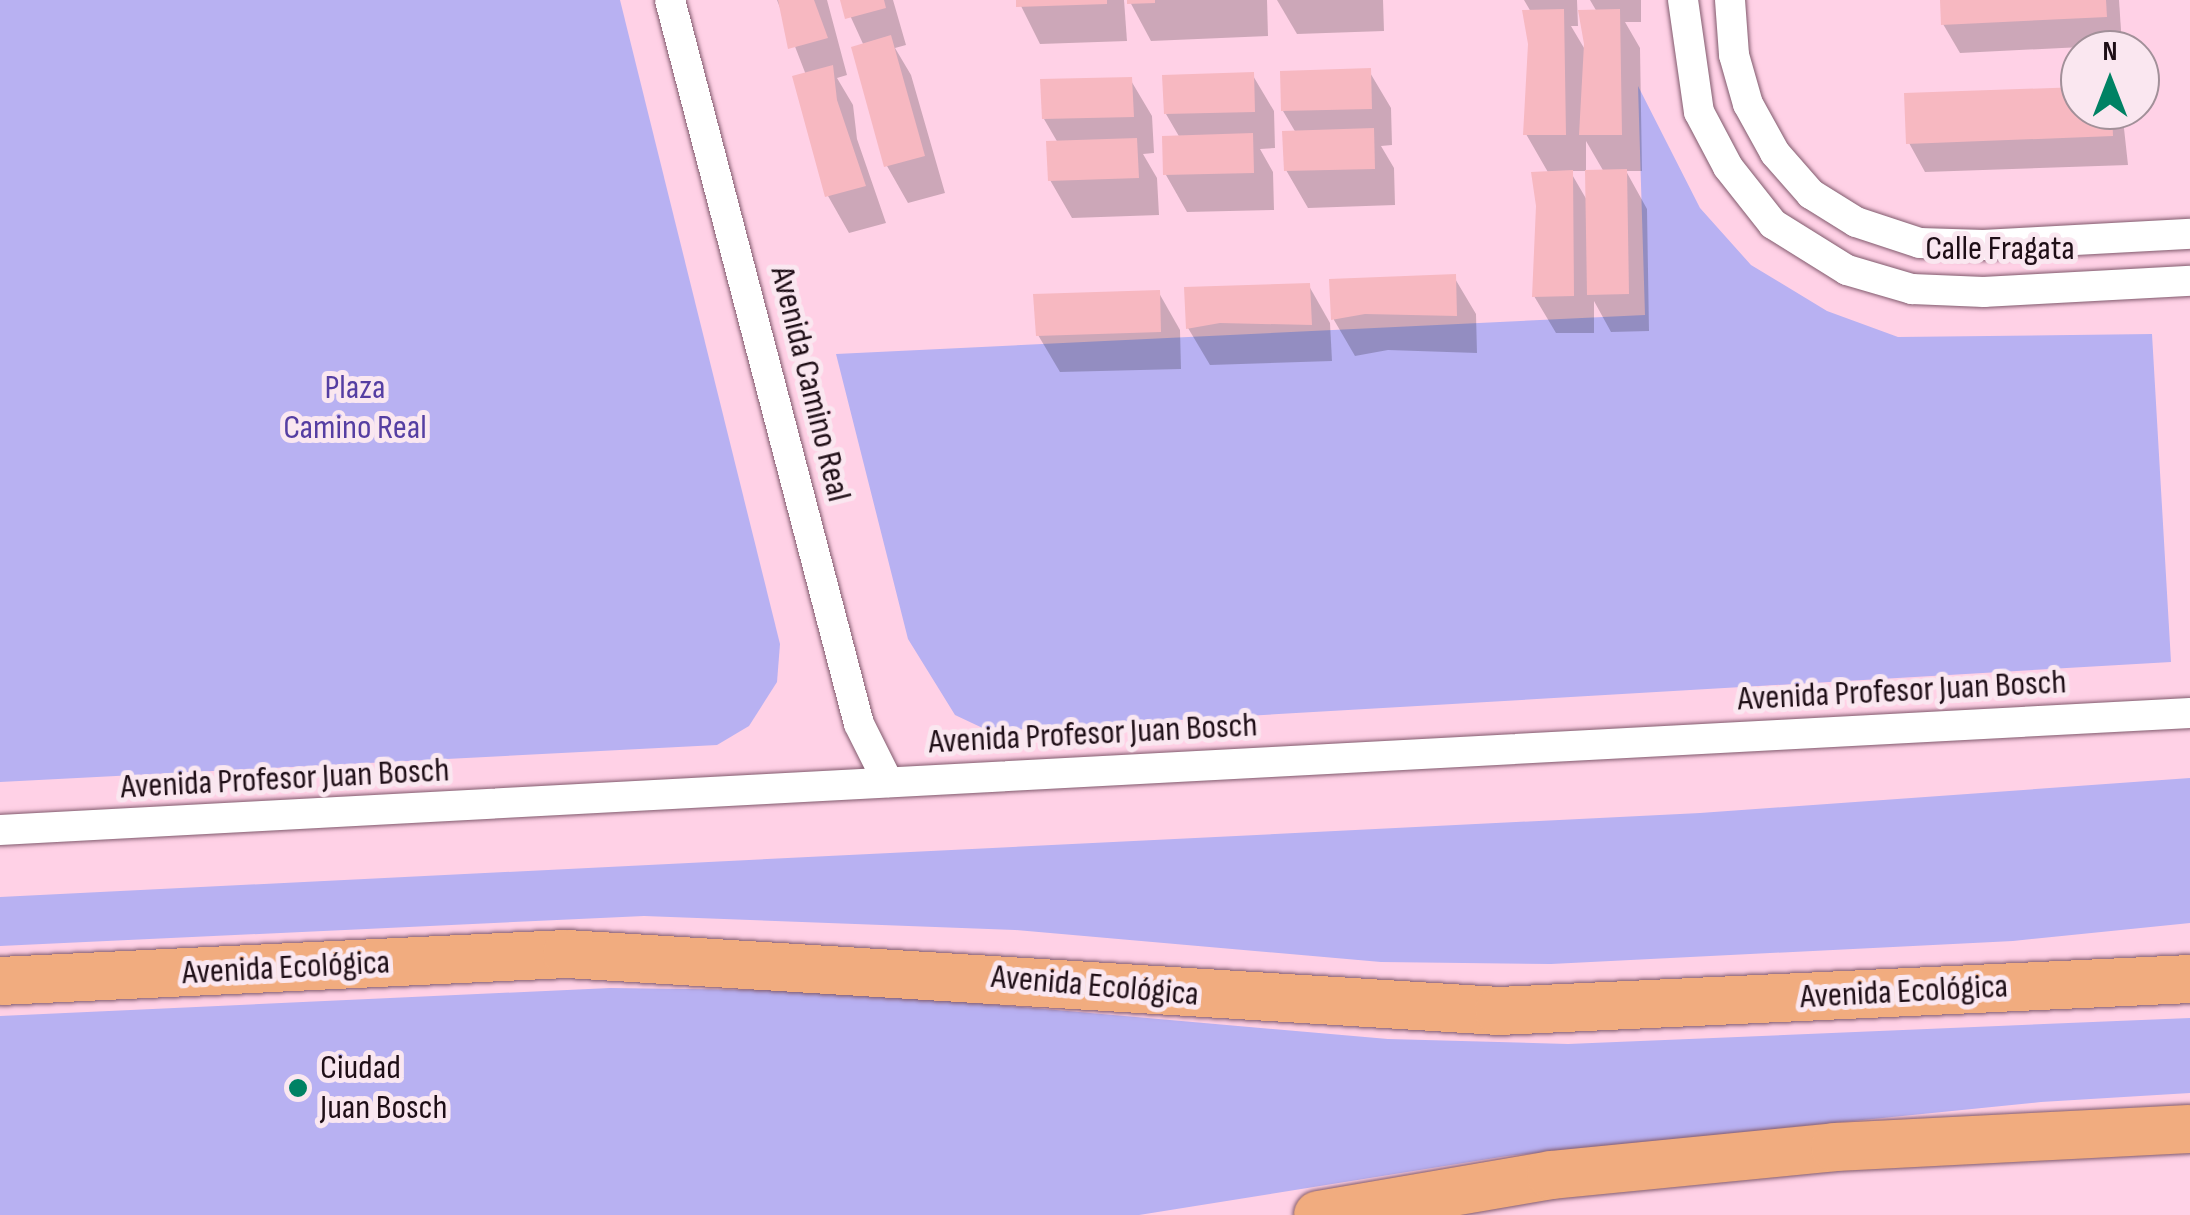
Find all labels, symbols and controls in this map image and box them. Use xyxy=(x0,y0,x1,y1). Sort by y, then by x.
north arrow xyxy=(2060,30,2160,130)
text: N xyxy=(2103,35,2117,68)
street label: Calle Fragata xyxy=(1925,228,2075,270)
street label: Avenida Camino Real xyxy=(761,262,859,506)
park label: Plaza Camino Real xyxy=(283,367,427,449)
street label: Avenida Profesor Juan Bosch xyxy=(1736,661,2068,721)
street label: Avenida Profesor Juan Bosch xyxy=(927,704,1259,764)
street label: Avenida Profesor Juan Bosch xyxy=(119,749,451,809)
street label: Avenida Ecológica xyxy=(181,942,391,994)
street label: Avenida Ecológica xyxy=(990,956,1200,1016)
street label: Avenida Ecológica xyxy=(1799,966,2009,1018)
place label: Ciudad Juan Bosch xyxy=(320,1047,447,1129)
marker: Ciudad Juan Bosch xyxy=(285,1075,311,1101)

